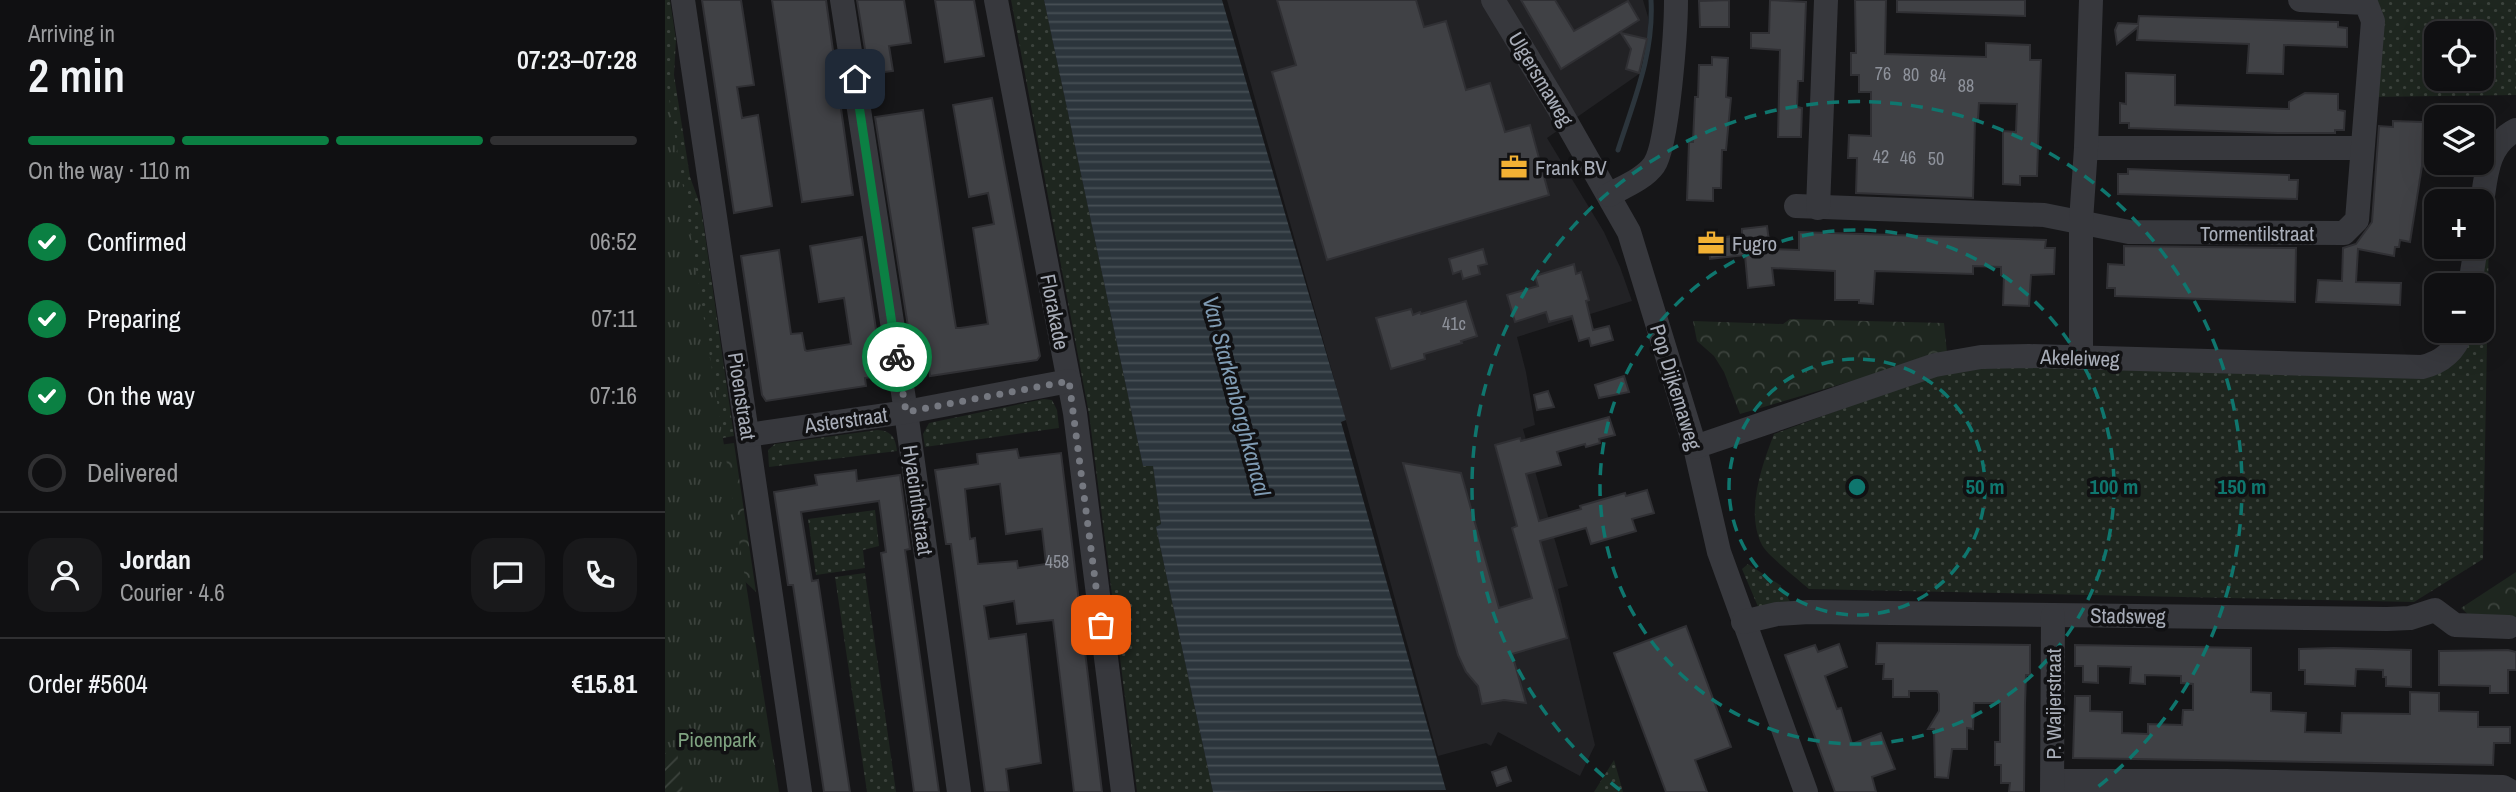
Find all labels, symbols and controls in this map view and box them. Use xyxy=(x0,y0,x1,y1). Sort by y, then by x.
text: Arriving in xyxy=(28,18,115,49)
map controls xyxy=(2424,21,2494,343)
button: locate xyxy=(2424,21,2494,91)
street label: Ulgersmaweg xyxy=(1501,26,1581,132)
text: 07:23–07:28 xyxy=(517,42,637,77)
text: 2 min xyxy=(28,44,125,106)
pin xyxy=(825,49,885,109)
icon: home xyxy=(836,60,874,98)
house number: 76 xyxy=(1875,61,1891,86)
house number: 80 xyxy=(1903,62,1919,87)
house number: 84 xyxy=(1930,63,1946,88)
house number: 88 xyxy=(1958,73,1974,98)
button: layers xyxy=(2424,105,2494,175)
house number: 42 xyxy=(1873,144,1889,169)
house number: 46 xyxy=(1900,145,1916,170)
house number: 50 xyxy=(1928,146,1944,171)
office icon: Frank BV xyxy=(1499,152,1529,182)
place label: Frank BV xyxy=(1535,153,1607,182)
text: On the way · 110 m xyxy=(28,155,190,186)
button: + xyxy=(2424,189,2494,259)
street label: Tormentilstraat xyxy=(2200,219,2314,248)
icon: check xyxy=(28,223,66,261)
text: Confirmed xyxy=(87,224,187,259)
text: 06:52 xyxy=(590,226,637,257)
office icon: Fugro xyxy=(1696,228,1726,258)
place label: Fugro xyxy=(1732,229,1777,258)
street label: Florakade xyxy=(1033,272,1077,352)
button: − xyxy=(2424,273,2494,343)
water label: Van Starkenborghkanaal xyxy=(1195,293,1279,500)
icon: check xyxy=(28,300,66,338)
text: Preparing xyxy=(87,301,181,336)
text: 07:11 xyxy=(591,303,637,334)
house number: 41c xyxy=(1442,311,1466,336)
street label: Pop Dijkemaweg xyxy=(1643,321,1709,454)
courier xyxy=(862,322,932,392)
icon: bike xyxy=(878,338,916,376)
street label: Akeleiweg xyxy=(2039,342,2121,374)
street label: Pioenstraat xyxy=(721,350,763,442)
icon: check xyxy=(28,377,66,415)
text: On the way xyxy=(87,378,195,413)
text: 07:16 xyxy=(590,380,637,411)
street label: Asterstraat xyxy=(802,400,889,440)
street label: Hyacinthstraat xyxy=(896,443,940,557)
text: Delivered xyxy=(87,455,178,490)
text: 50 m xyxy=(1965,472,2005,501)
text: 100 m xyxy=(2090,472,2138,501)
text: 150 m xyxy=(2218,472,2266,501)
centre of rings xyxy=(1845,475,1869,499)
button: person xyxy=(28,538,102,612)
button: chat xyxy=(471,538,545,612)
button: phone xyxy=(563,538,637,612)
text: Jordan xyxy=(120,542,191,577)
house number: 458 xyxy=(1045,549,1069,574)
text: Courier · 4.6 xyxy=(120,577,225,608)
pin xyxy=(1071,595,1131,655)
street label: Stadsweg xyxy=(2090,601,2166,631)
icon: bag xyxy=(1082,606,1120,644)
street label: P. Waijerstraat xyxy=(2039,648,2068,760)
text: Order #5604 xyxy=(28,666,148,701)
text: €15.81 xyxy=(572,666,637,701)
park label: Pioenpark xyxy=(678,725,757,754)

